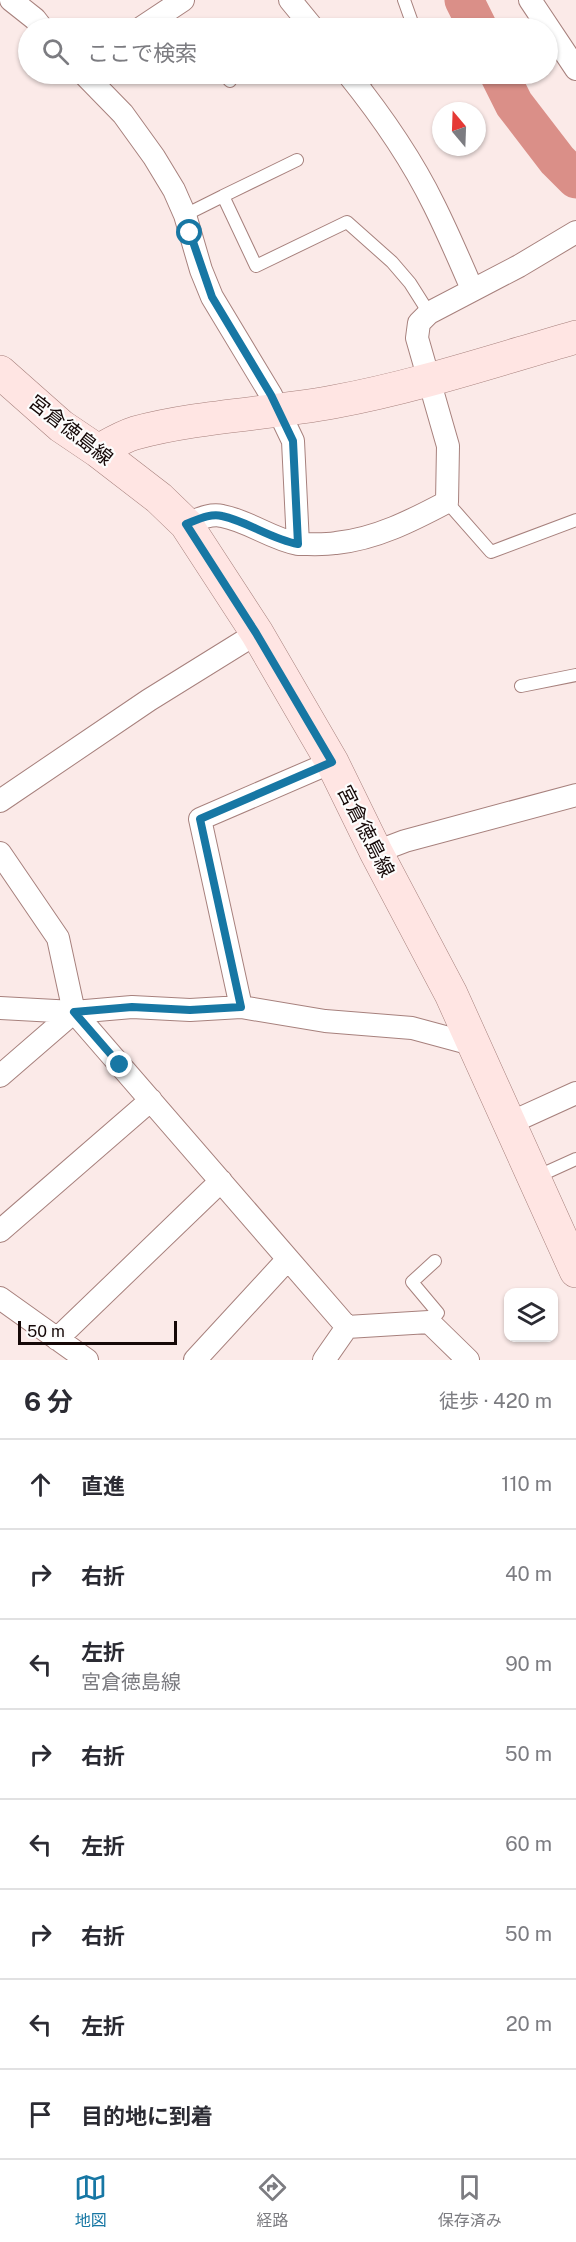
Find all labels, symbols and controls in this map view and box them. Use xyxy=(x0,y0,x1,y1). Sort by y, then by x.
search box xyxy=(18,18,558,84)
icon: search xyxy=(39,35,72,68)
text: ここで検索 xyxy=(87,40,197,66)
north arrow xyxy=(432,102,486,156)
route start xyxy=(176,219,202,245)
street label: 宮倉徳島線 xyxy=(24,390,118,470)
street label: 宮倉徳島線 xyxy=(333,781,399,881)
route end xyxy=(106,1051,132,1077)
map controls xyxy=(504,1288,558,1342)
button: layers xyxy=(504,1288,558,1342)
scale bar xyxy=(18,1318,177,1346)
text: 50 m xyxy=(27,1322,65,1341)
text: 6 分 xyxy=(24,1386,73,1417)
text: 徒歩 · 420 m xyxy=(439,1389,552,1413)
icon: ahead xyxy=(24,1468,57,1501)
text: 110 m xyxy=(501,1472,552,1496)
text: 直進 xyxy=(81,1473,125,1499)
icon: right xyxy=(24,1558,57,1591)
text: 40 m xyxy=(505,1562,552,1586)
text: 右折 xyxy=(81,1563,125,1589)
text: 左折 xyxy=(81,1639,125,1665)
icon: left xyxy=(24,1648,57,1681)
text: 90 m xyxy=(505,1652,552,1676)
text: 宮倉徳島線 xyxy=(81,1670,181,1694)
icon: right xyxy=(24,1738,57,1771)
text: 50 m xyxy=(505,1742,552,1766)
text: 右折 xyxy=(81,1743,125,1769)
icon: left xyxy=(24,1828,57,1861)
text: 60 m xyxy=(505,1832,552,1856)
text: 左折 xyxy=(81,1833,125,1859)
icon: right xyxy=(24,1918,57,1951)
text: 50 m xyxy=(505,1922,552,1946)
text: 右折 xyxy=(81,1923,125,1949)
icon: left xyxy=(24,2008,57,2041)
text: 20 m xyxy=(506,2012,552,2036)
text: 左折 xyxy=(81,2013,125,2039)
icon: arrive xyxy=(24,2098,57,2131)
text: 目的地に到着 xyxy=(81,2103,213,2129)
tab: 地図 xyxy=(74,2171,107,2231)
tab: 経路 xyxy=(256,2171,289,2231)
tab: 保存済み xyxy=(438,2171,502,2231)

